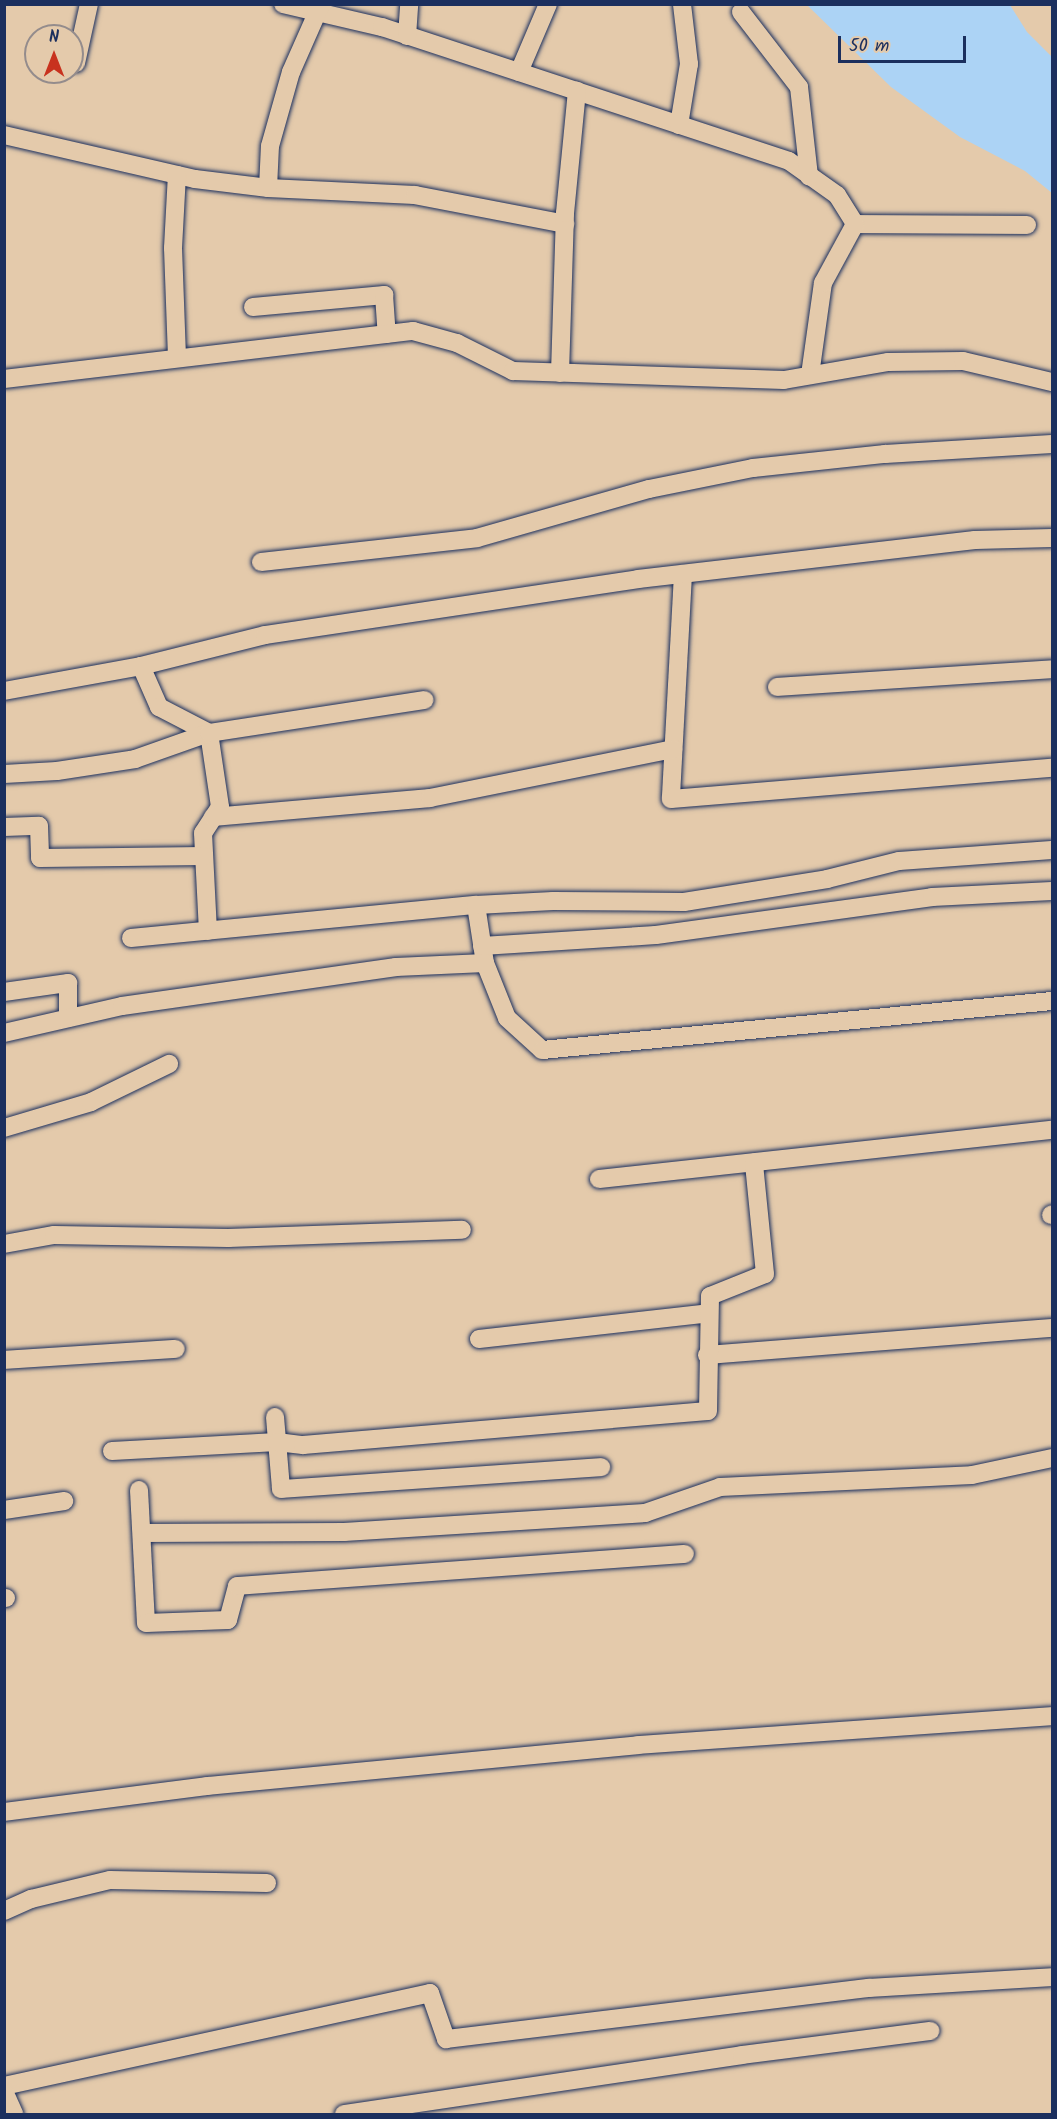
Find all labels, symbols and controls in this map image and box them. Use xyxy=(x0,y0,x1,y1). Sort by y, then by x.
north arrow xyxy=(24,24,84,84)
scale bar xyxy=(841,24,968,62)
text: N xyxy=(49,25,59,50)
text: 50 m xyxy=(849,32,889,61)

